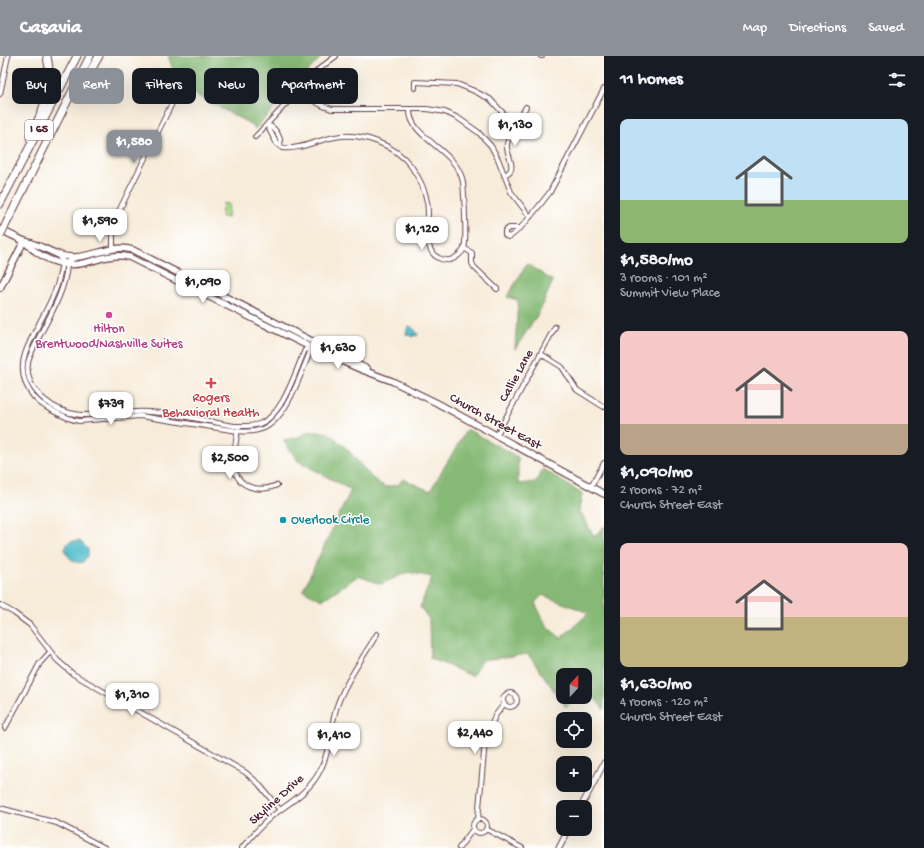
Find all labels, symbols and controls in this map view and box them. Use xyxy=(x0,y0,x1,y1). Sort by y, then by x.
text: Casavia xyxy=(20,17,81,40)
text: Map xyxy=(743,20,767,37)
text: Directions xyxy=(789,20,846,37)
text: Saved xyxy=(868,20,904,37)
chip: Buy xyxy=(12,68,61,104)
chip: Rent xyxy=(69,68,124,104)
chip: Filters xyxy=(132,68,196,104)
chip: New xyxy=(204,68,259,104)
chip: Apartment xyxy=(267,68,358,104)
icon: filters xyxy=(886,69,908,91)
text: 11 homes xyxy=(620,70,683,90)
pin: $1,130 xyxy=(482,113,548,147)
text: $1,130 xyxy=(498,118,532,133)
road number: I 65 xyxy=(25,120,53,140)
pin: $1,580 xyxy=(101,130,167,164)
text: $1,580 xyxy=(116,135,152,150)
icon: home xyxy=(728,145,800,217)
pin: $1,590 xyxy=(67,209,133,243)
text: $1,590 xyxy=(82,214,118,229)
pin: $1,120 xyxy=(389,217,455,251)
text: $1,120 xyxy=(405,222,439,237)
text: $1,580/mo xyxy=(620,251,693,271)
pin: $1,090 xyxy=(170,270,236,304)
text: 3 rooms · 101 m² xyxy=(620,271,708,286)
text: $1,090 xyxy=(185,275,221,290)
text: Summit View Place xyxy=(620,286,720,301)
marker: Hilton Brentwood/Nashville Suites xyxy=(104,310,114,320)
place label: Hilton Brentwood/Nashville Suites xyxy=(34,322,184,352)
pin: $1,630 xyxy=(305,336,371,370)
text: $1,630 xyxy=(320,341,356,356)
street label: Callie Lane xyxy=(497,347,538,405)
icon: home xyxy=(728,357,800,429)
marker: Rogers Behavioral Health xyxy=(205,377,217,389)
place label: Rogers Behavioral Health xyxy=(161,391,260,421)
street label: Church Street East xyxy=(447,391,545,454)
pin: $739 xyxy=(87,392,135,426)
text: $739 xyxy=(98,397,124,412)
pin: $2,500 xyxy=(197,446,263,480)
text: $2,500 xyxy=(211,451,249,466)
text: $1,090/mo xyxy=(620,463,693,483)
text: 2 rooms · 72 m² xyxy=(620,483,702,498)
text: Church Street East xyxy=(620,498,722,513)
place label: Overlook Circle xyxy=(291,513,370,528)
marker: Overlook Circle xyxy=(278,515,288,525)
icon: home xyxy=(728,569,800,641)
north arrow xyxy=(556,668,592,704)
map controls xyxy=(556,668,592,836)
text: $1,630/mo xyxy=(620,675,692,695)
pin: $1,310 xyxy=(99,683,165,717)
text: $1,310 xyxy=(115,688,149,703)
text: 4 rooms · 120 m² xyxy=(620,695,708,710)
text: Church Street East xyxy=(620,710,722,725)
button: locate xyxy=(556,712,592,748)
pin: $2,440 xyxy=(442,721,508,755)
pin: $1,410 xyxy=(301,723,367,757)
text: $2,440 xyxy=(457,726,493,741)
text: $1,410 xyxy=(317,728,351,743)
button: + xyxy=(556,756,592,792)
street label: Skyline Drive xyxy=(247,771,308,828)
button: − xyxy=(556,800,592,836)

